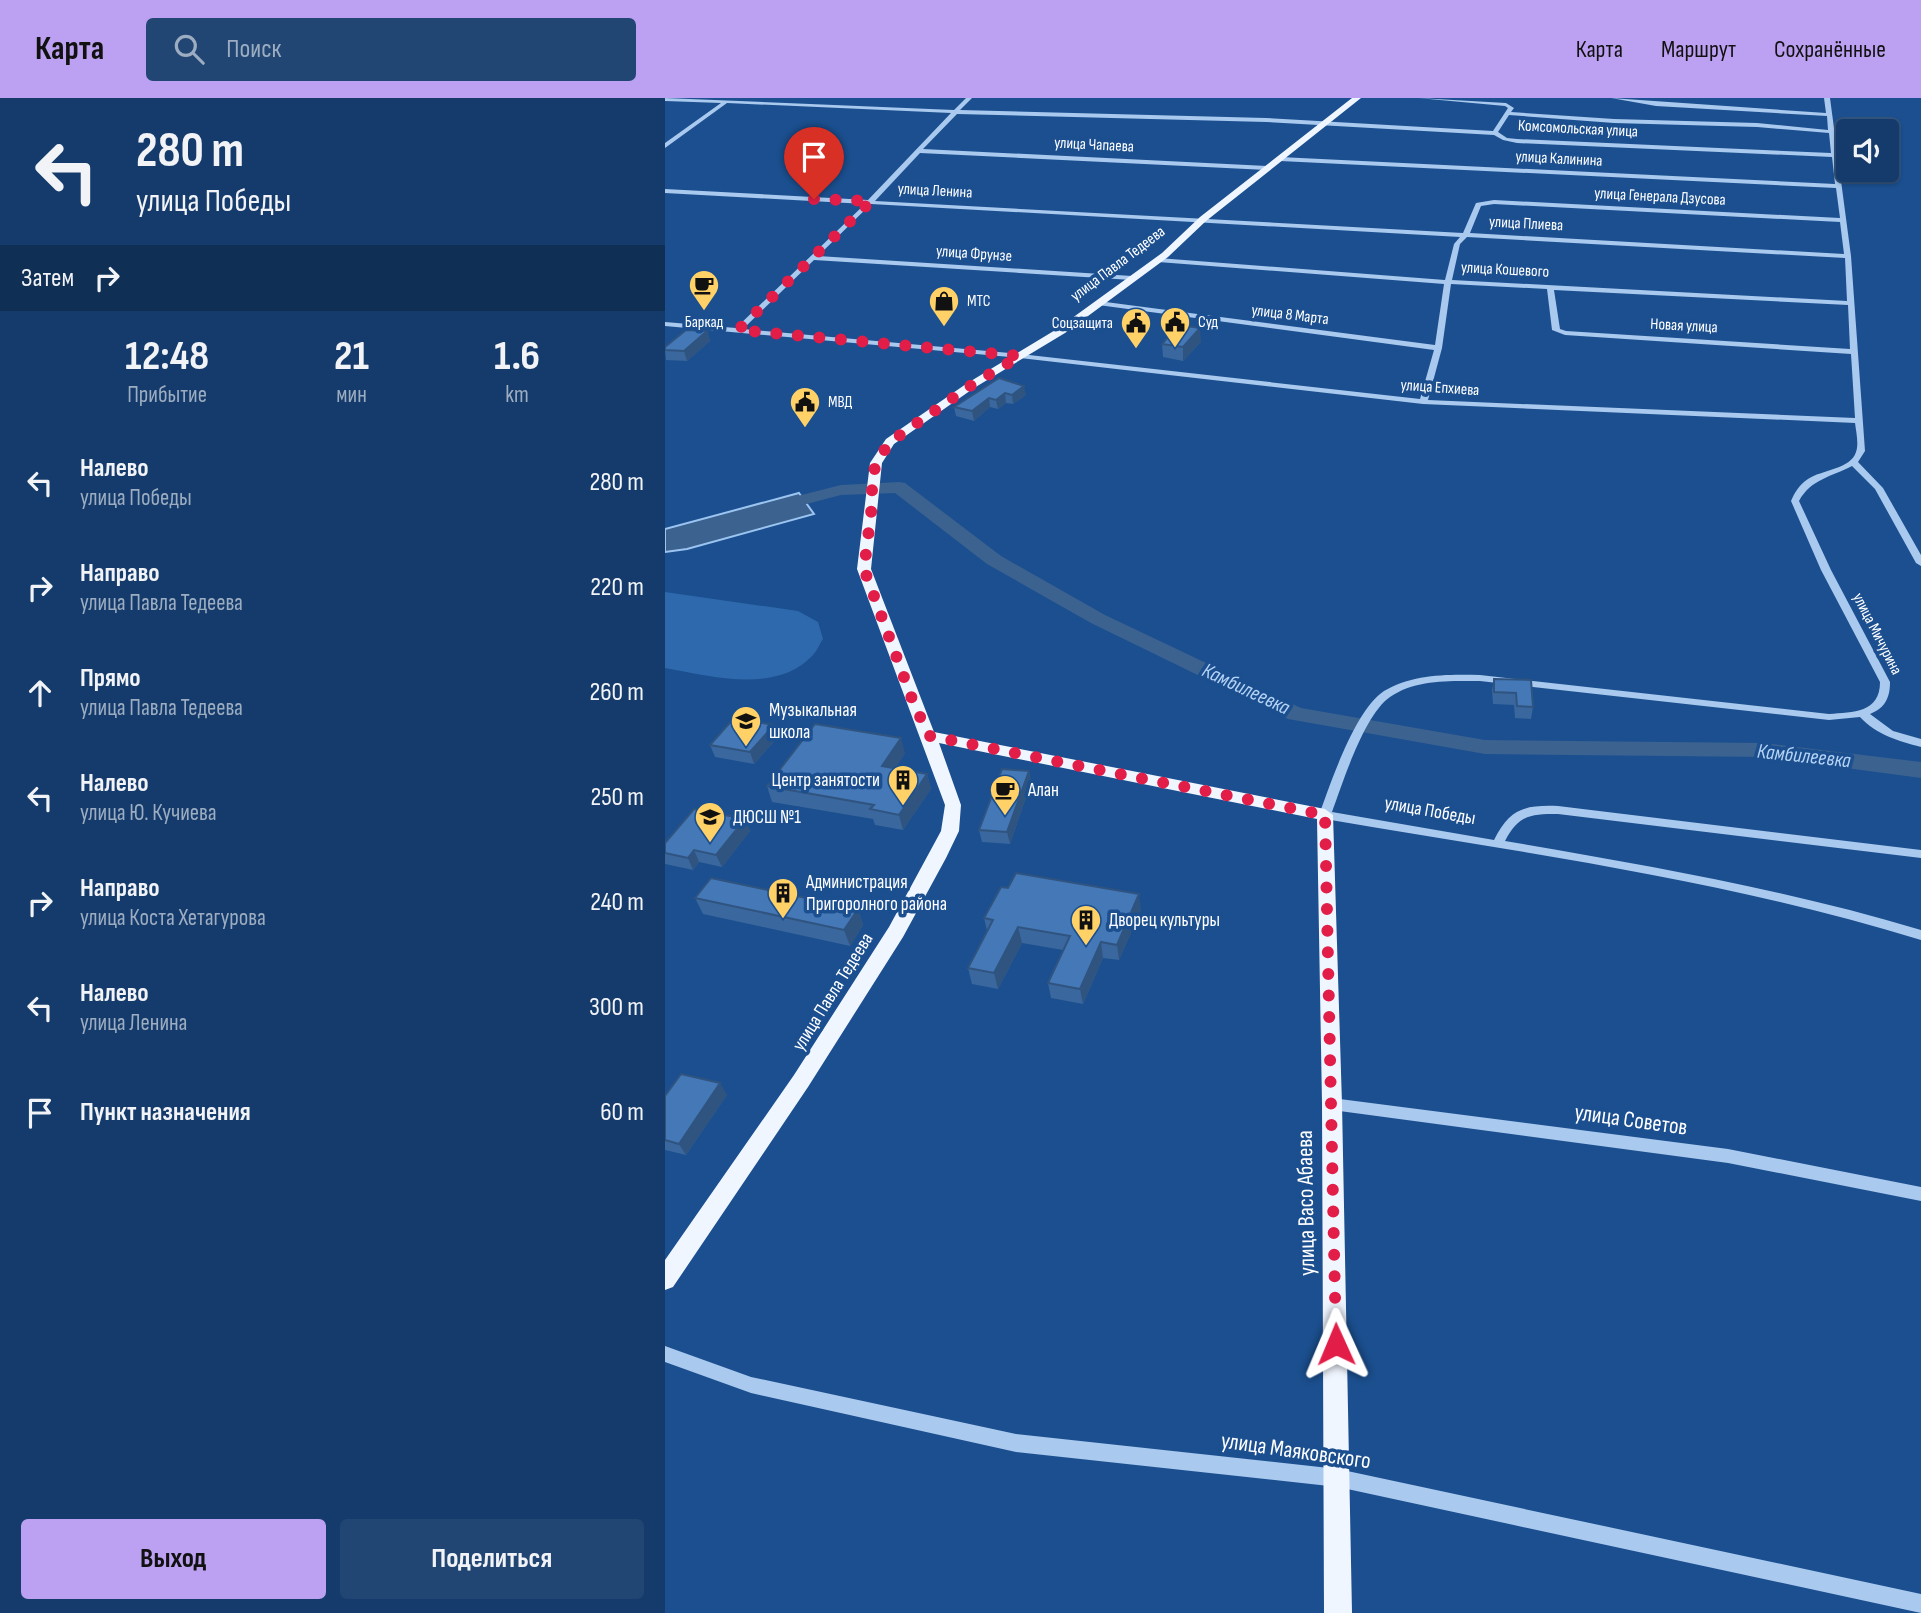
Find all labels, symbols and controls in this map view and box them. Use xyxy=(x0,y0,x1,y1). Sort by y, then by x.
search box xyxy=(146,18,636,81)
text: Карта xyxy=(35,29,104,69)
icon: search xyxy=(170,30,208,68)
text: Поиск xyxy=(226,34,281,65)
text: Карта xyxy=(1576,35,1623,64)
text: Маршрут xyxy=(1661,35,1736,64)
text: Сохранённые xyxy=(1774,35,1886,64)
street label: Комсомольская улица xyxy=(1517,116,1639,142)
map controls xyxy=(1836,119,1899,182)
button: sound xyxy=(1836,119,1899,182)
text: 280 m xyxy=(136,122,244,181)
icon: left xyxy=(21,126,112,217)
pin xyxy=(784,127,844,199)
street label: улица Чапаева xyxy=(1054,133,1134,157)
icon: arrive xyxy=(795,138,833,176)
street label: улица Калинина xyxy=(1515,147,1603,171)
street label: улица Ленина xyxy=(897,180,973,202)
text: улица Победы xyxy=(136,182,291,221)
street label: улица Генерала Дзусова xyxy=(1594,184,1726,210)
street label: улица Плиева xyxy=(1488,213,1564,235)
street label: улица Павла Тедеева xyxy=(1067,222,1169,306)
street label: улица Фрунзе xyxy=(935,242,1013,266)
street label: улица Кошевого xyxy=(1460,258,1550,282)
icon: right xyxy=(88,259,126,297)
text: Затем xyxy=(21,263,74,294)
cafe icon: Баркад xyxy=(687,268,721,312)
shop icon: МТС xyxy=(927,284,961,328)
place label: МТС xyxy=(967,292,991,311)
street label: улица 8 Марта xyxy=(1250,301,1330,329)
public building icon: Суд xyxy=(1158,305,1192,349)
public building icon: Соцзащита xyxy=(1119,306,1153,350)
place label: Баркад xyxy=(685,313,724,332)
place label: Суд xyxy=(1198,313,1218,332)
place label: Соцзащита xyxy=(1052,314,1113,333)
street label: Новая улица xyxy=(1650,315,1718,337)
text: 12:48 xyxy=(125,331,209,382)
text: 21 xyxy=(334,331,369,382)
text: 1.6 xyxy=(494,331,540,382)
street label: улица Епхиева xyxy=(1400,376,1480,400)
text: Прибытие xyxy=(127,381,207,409)
text: мин xyxy=(336,381,367,409)
text: km xyxy=(505,381,529,409)
public building icon: МВД xyxy=(788,385,822,429)
place label: МВД xyxy=(828,393,853,412)
text: Налево xyxy=(80,453,149,484)
icon: left xyxy=(21,464,59,502)
text: 280 m xyxy=(589,467,644,498)
text: улица Победы xyxy=(80,484,192,512)
text: Направо xyxy=(80,558,159,589)
icon: right xyxy=(21,569,59,607)
text: 220 m xyxy=(590,572,644,603)
text: улица Павла Тедеева xyxy=(80,589,243,617)
street label: улица Мичурина xyxy=(1848,590,1906,678)
water label: Камбилеевка xyxy=(1198,658,1294,720)
text: Прямо xyxy=(80,663,141,694)
icon: ahead xyxy=(21,674,59,712)
text: 260 m xyxy=(589,677,644,708)
text: улица Павла Тедеева xyxy=(80,694,243,722)
place label: Музыкальная школа xyxy=(769,699,857,744)
school or university icon: Музыкальная школа xyxy=(729,704,763,748)
water label: Камбилеевка xyxy=(1756,739,1853,773)
building icon: Центр занятости xyxy=(886,763,920,807)
text: Налево xyxy=(80,768,149,799)
place label: Центр занятости xyxy=(772,769,880,792)
cafe icon: Алан xyxy=(988,773,1022,817)
icon: left xyxy=(21,779,59,817)
place label: Алан xyxy=(1027,779,1059,802)
text: 250 m xyxy=(590,782,644,813)
street label: улица Победы xyxy=(1383,792,1477,830)
text: улица Ю. Кучиева xyxy=(80,799,217,827)
school or university icon: ДЮСШ №1 xyxy=(693,800,727,844)
place label: ДЮСШ №1 xyxy=(733,806,801,829)
place label: Администрация Пригоролного района xyxy=(805,871,947,916)
text: Направо xyxy=(80,873,159,904)
building icon: Администрация Пригоролного района xyxy=(766,876,800,920)
icon: right xyxy=(21,884,59,922)
text: 240 m xyxy=(590,887,644,918)
building icon: Дворец культуры xyxy=(1069,903,1103,947)
text: улица Коста Хетагурова xyxy=(80,904,266,932)
place label: Дворец культуры xyxy=(1109,909,1220,932)
street label: улица Павла Тедеева xyxy=(788,929,878,1055)
text: Налево xyxy=(80,978,149,1009)
icon: left xyxy=(21,989,59,1027)
text: 300 m xyxy=(589,992,644,1023)
text: улица Ленина xyxy=(80,1009,187,1037)
icon: arrive xyxy=(21,1094,59,1132)
text: Пункт назначения xyxy=(80,1097,251,1128)
text: 60 m xyxy=(600,1097,644,1128)
street label: улица Советов xyxy=(1573,1098,1689,1142)
street label: улица Васо Абаева xyxy=(1291,1130,1321,1276)
position arrow xyxy=(1299,1307,1373,1381)
street label: улица Маяковского xyxy=(1219,1427,1373,1475)
button: Выход xyxy=(21,1519,326,1599)
button: Поделиться xyxy=(340,1519,644,1599)

